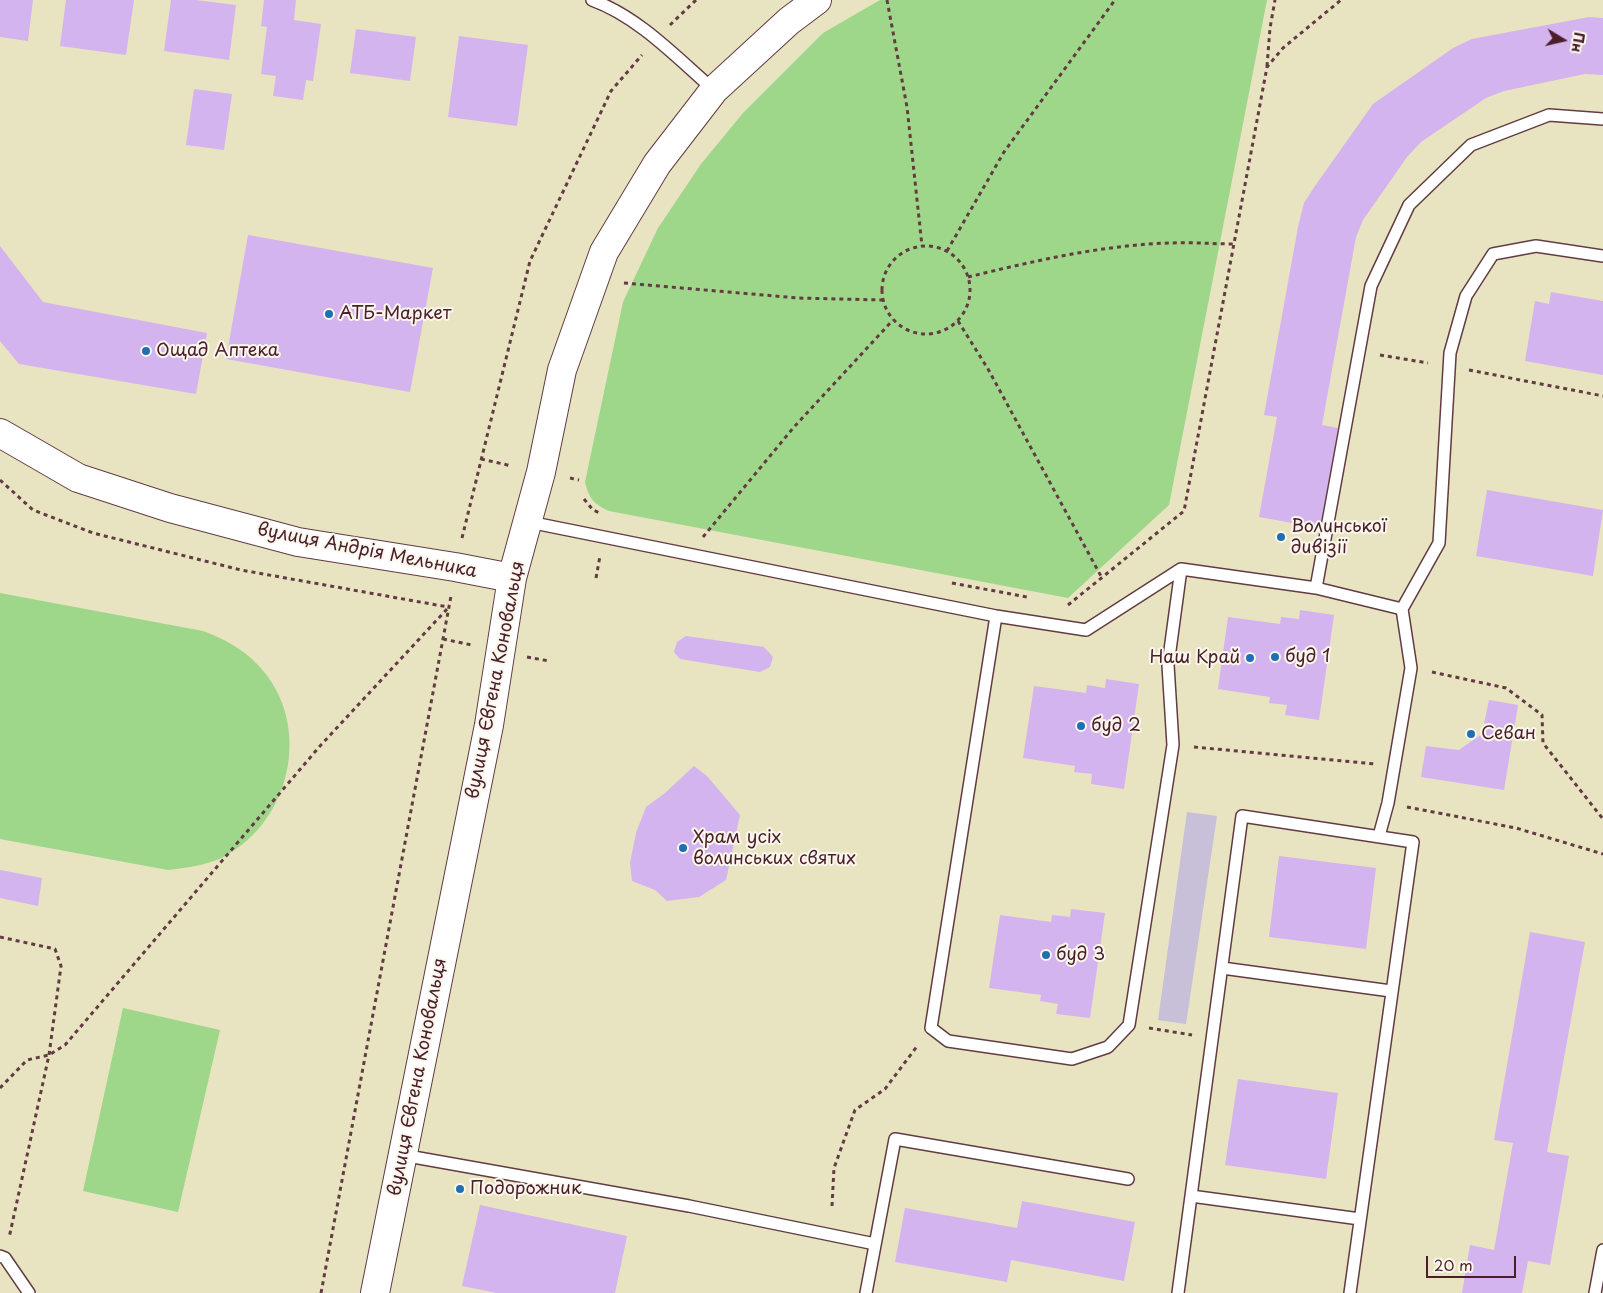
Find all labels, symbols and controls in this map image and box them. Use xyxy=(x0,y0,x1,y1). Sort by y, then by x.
north arrow xyxy=(1538,15,1588,65)
text: Пн xyxy=(1566,31,1590,54)
place label: АТБ-Маркет xyxy=(339,303,451,325)
marker: АТБ-Маркет xyxy=(323,308,335,320)
place label: Ощад Аптека xyxy=(156,340,279,362)
marker: Ощад Аптека xyxy=(140,345,152,357)
place label: Волинської дивізії xyxy=(1291,516,1387,558)
street label: вулиця Андрія Мельника xyxy=(255,519,479,583)
marker: Волинської дивізії xyxy=(1275,531,1287,543)
street label: вулиця Євгена Коновальця xyxy=(462,559,530,801)
place label: буд 1 xyxy=(1285,646,1330,668)
place label: Наш Край xyxy=(1150,647,1240,669)
marker: буд 1 xyxy=(1269,651,1281,663)
marker: Наш Край xyxy=(1244,652,1256,664)
place label: буд 2 xyxy=(1091,715,1141,737)
marker: буд 2 xyxy=(1075,720,1087,732)
place label: Севан xyxy=(1481,723,1536,745)
marker: Севан xyxy=(1465,728,1477,740)
place label: Храм усіх волинських святих xyxy=(693,827,856,870)
marker: Храм усіх волинських святих xyxy=(677,842,689,854)
place label: буд 3 xyxy=(1056,944,1105,966)
marker: буд 3 xyxy=(1040,949,1052,961)
street label: вулиця Євгена Коновальця xyxy=(384,956,452,1198)
place label: Подорожник xyxy=(470,1178,582,1200)
marker: Подорожник xyxy=(454,1183,466,1195)
scale bar xyxy=(1428,1246,1518,1278)
text: 20 m xyxy=(1434,1253,1473,1276)

